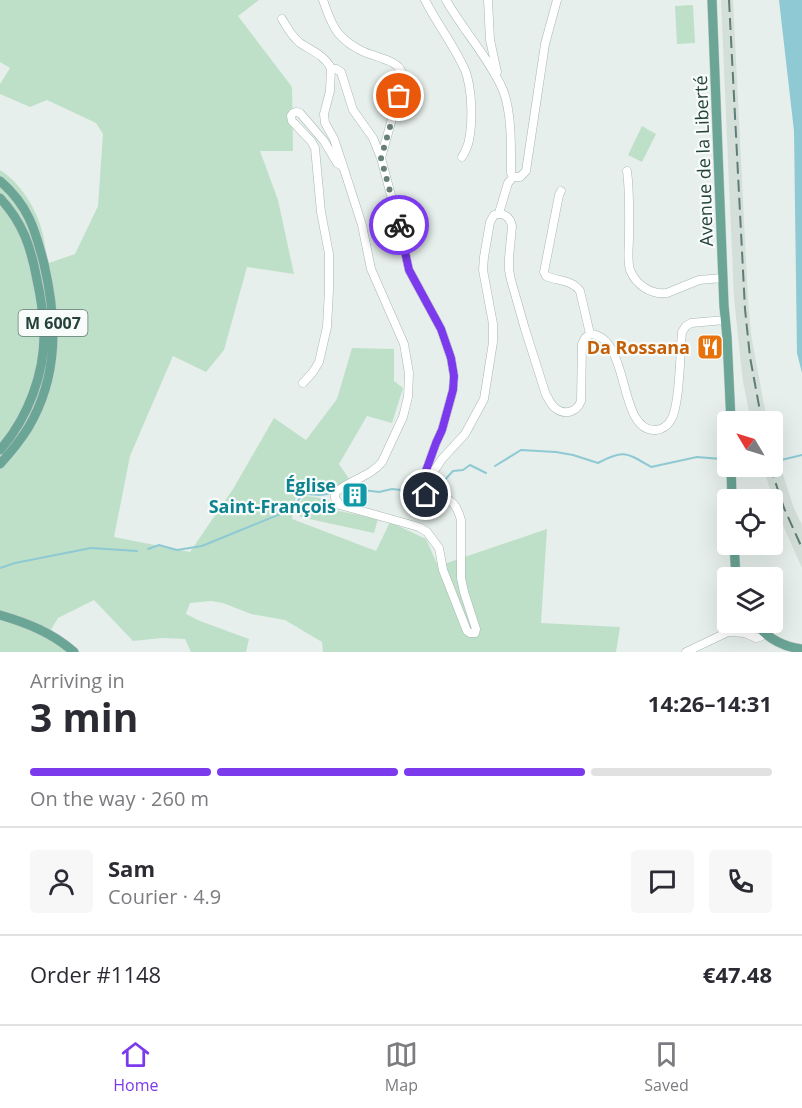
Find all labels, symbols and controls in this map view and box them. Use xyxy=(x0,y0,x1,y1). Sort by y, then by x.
pin xyxy=(373,70,424,121)
street label: Avenue de la Liberté xyxy=(688,75,718,247)
icon: bag xyxy=(382,79,415,112)
courier xyxy=(369,195,429,255)
icon: bike xyxy=(383,209,416,242)
road number: M 6007 xyxy=(19,310,88,336)
restaurant icon: Da Rossana xyxy=(695,332,725,362)
place label: Da Rossana xyxy=(587,335,690,359)
north arrow xyxy=(717,411,783,477)
map controls xyxy=(717,411,783,633)
pin xyxy=(400,469,451,520)
place label: Église Saint-François xyxy=(209,473,336,518)
icon: home xyxy=(409,478,442,511)
building icon: Église Saint-François xyxy=(340,480,370,510)
button: locate xyxy=(717,489,783,555)
button: layers xyxy=(717,567,783,633)
text: Arriving in xyxy=(30,667,125,694)
text: 14:26–14:31 xyxy=(648,688,772,718)
text: 3 min xyxy=(30,690,138,743)
text: On the way · 260 m xyxy=(30,785,209,812)
button: person xyxy=(30,850,93,913)
button: chat xyxy=(631,850,694,913)
button: phone xyxy=(709,850,772,913)
text: Sam xyxy=(108,853,155,883)
text: Courier · 4.9 xyxy=(108,883,221,910)
text: Order #1148 xyxy=(30,959,161,989)
text: €47.48 xyxy=(703,959,772,989)
tab: Home xyxy=(113,1038,158,1096)
tab: Map xyxy=(385,1038,418,1096)
tab: Saved xyxy=(644,1038,689,1096)

